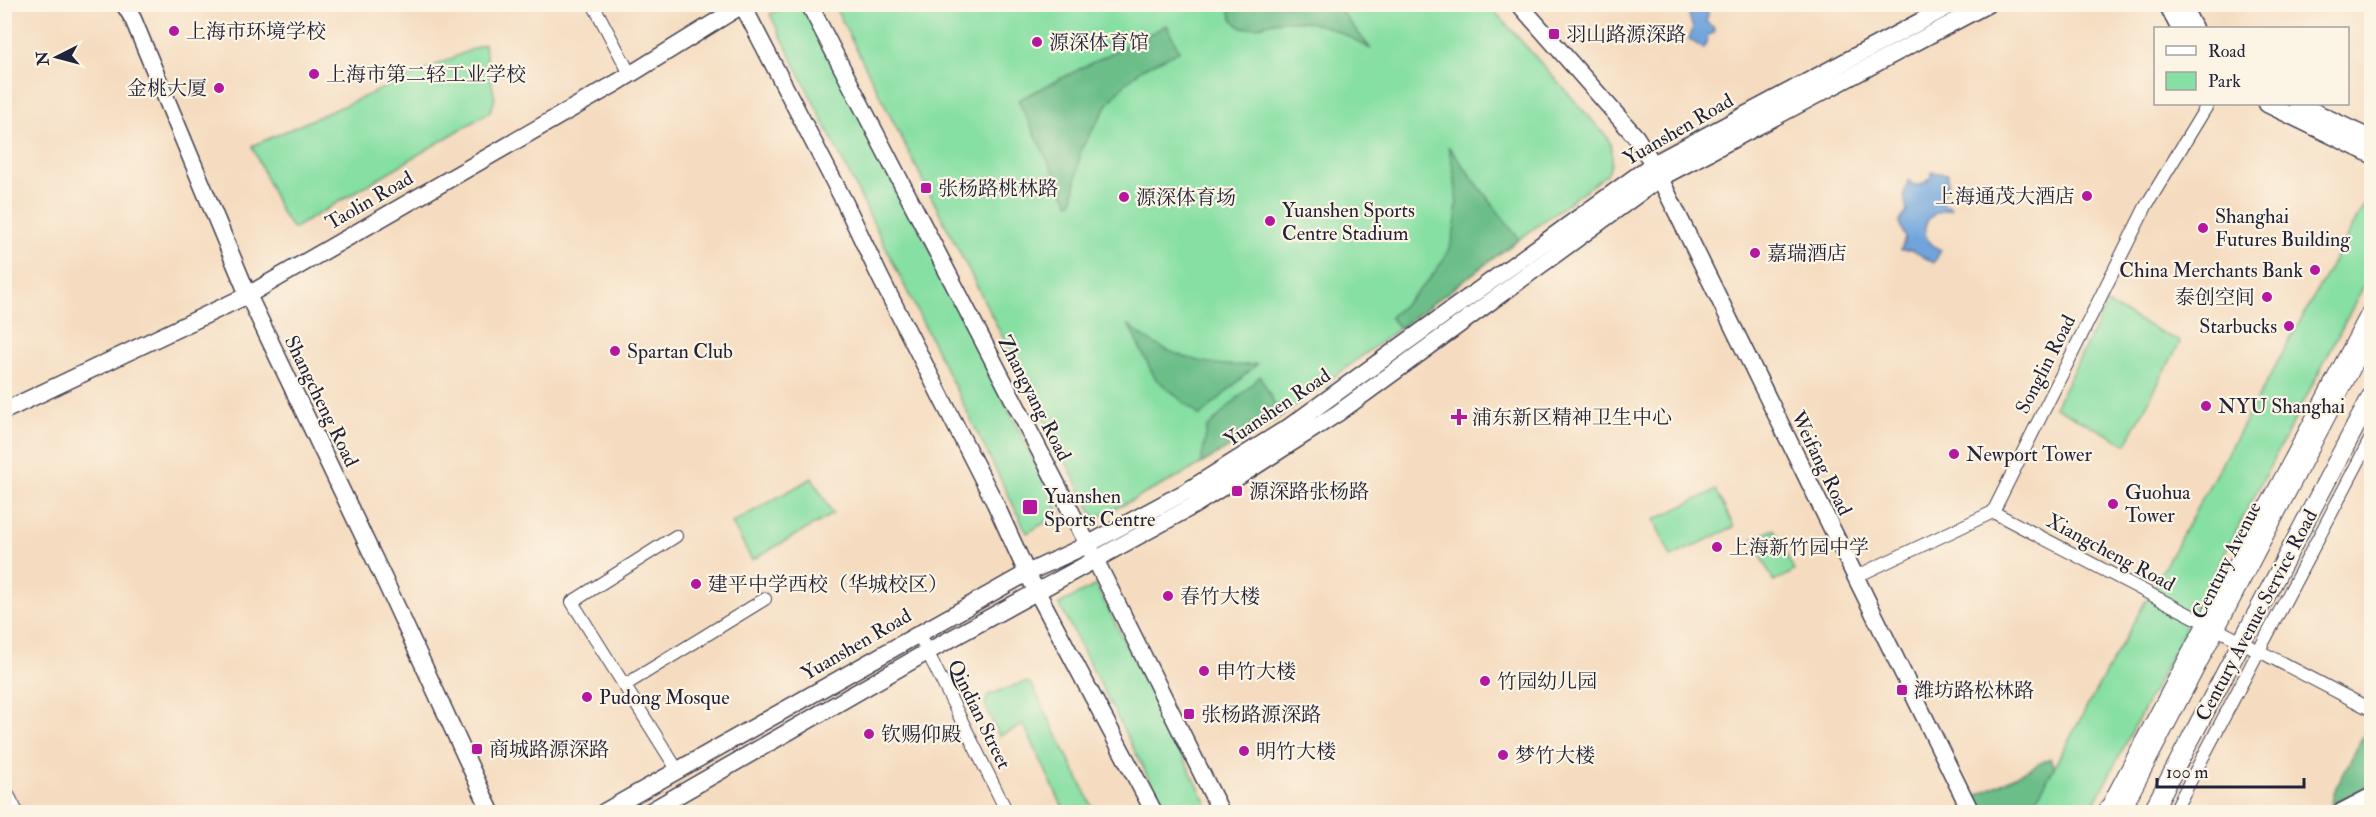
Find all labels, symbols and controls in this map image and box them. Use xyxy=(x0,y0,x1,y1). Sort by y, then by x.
place label: 上海市环境学校 xyxy=(186,19,326,44)
place label: 羽山路源深路 xyxy=(1566,22,1686,47)
marker: 上海市环境学校 xyxy=(167,24,181,38)
north arrow xyxy=(27,27,87,87)
marker: 羽山路源深路 xyxy=(1547,27,1561,41)
legend xyxy=(2154,27,2349,105)
place label: 源深体育馆 xyxy=(1049,30,1149,55)
marker: 源深体育馆 xyxy=(1030,35,1044,49)
text: Road xyxy=(2208,40,2246,63)
text: N xyxy=(32,50,54,68)
place label: 上海市第二轻工业学校 xyxy=(326,62,526,87)
marker: 上海市第二轻工业学校 xyxy=(307,67,321,81)
text: Park xyxy=(2208,70,2241,93)
place label: 金桃大厦 xyxy=(127,76,207,101)
marker: 金桃大厦 xyxy=(212,81,226,95)
street label: Yuanshen Road xyxy=(1619,88,1738,171)
street label: Taolin Road xyxy=(321,165,418,236)
place label: 张杨路桃林路 xyxy=(938,176,1058,201)
marker: 张杨路桃林路 xyxy=(919,181,933,195)
place label: 上海通茂大酒店 xyxy=(1935,184,2075,209)
place label: 源深体育场 xyxy=(1136,185,1236,210)
marker: 上海通茂大酒店 xyxy=(2080,189,2094,203)
marker: 源深体育场 xyxy=(1117,190,1131,204)
place label: Yuanshen Sports Centre Stadium xyxy=(1282,198,1415,246)
place label: Shanghai Futures Building xyxy=(2215,204,2351,252)
marker: Yuanshen Sports Centre Stadium xyxy=(1263,214,1277,228)
marker: Shanghai Futures Building xyxy=(2196,221,2210,235)
place label: 嘉瑞酒店 xyxy=(1767,241,1847,266)
marker: 嘉瑞酒店 xyxy=(1748,246,1762,260)
place label: China Merchants Bank xyxy=(2119,258,2303,283)
marker: China Merchants Bank xyxy=(2308,263,2322,277)
place label: 泰创空间 xyxy=(2175,285,2255,310)
marker: 泰创空间 xyxy=(2260,290,2274,304)
street label: Songlin Road xyxy=(2010,310,2081,418)
place label: Starbucks xyxy=(2199,314,2277,339)
marker: Starbucks xyxy=(2282,319,2296,333)
street label: Shangcheng Road xyxy=(279,331,364,471)
street label: Zhangyang Road xyxy=(992,331,1077,465)
place label: Spartan Club xyxy=(627,339,733,365)
marker: Spartan Club xyxy=(608,344,622,358)
street label: Yuanshen Road xyxy=(1219,363,1335,452)
place label: NYU Shanghai xyxy=(2218,394,2345,419)
marker: NYU Shanghai xyxy=(2199,399,2213,413)
place label: 浦东新区精神卫生中心 xyxy=(1472,405,1672,430)
street label: Weifang Road xyxy=(1785,406,1858,520)
marker: 浦东新区精神卫生中心 xyxy=(1450,408,1468,426)
place label: Newport Tower xyxy=(1966,442,2092,468)
marker: Newport Tower xyxy=(1947,447,1961,461)
place label: 源深路张杨路 xyxy=(1249,479,1369,504)
place label: Guohua Tower xyxy=(2125,480,2191,528)
place label: Yuanshen Sports Centre xyxy=(1044,484,1155,533)
marker: 源深路张杨路 xyxy=(1230,484,1244,498)
marker: Guohua Tower xyxy=(2106,497,2120,511)
street label: Century Avenue xyxy=(2186,497,2267,623)
marker: Yuanshen Sports Centre xyxy=(1021,498,1039,516)
street label: Century Avenue Service Road xyxy=(2190,505,2323,725)
street label: Xiangcheng Road xyxy=(2042,508,2180,597)
place label: 上海新竹园中学 xyxy=(1729,535,1869,560)
marker: 上海新竹园中学 xyxy=(1710,540,1724,554)
place label: 建平中学西校（华城校区） xyxy=(708,572,948,597)
marker: 建平中学西校（华城校区） xyxy=(689,577,703,591)
place label: 春竹大楼 xyxy=(1180,584,1260,609)
marker: 春竹大楼 xyxy=(1161,589,1175,603)
street label: Yuanshen Road xyxy=(797,603,916,686)
street label: Qindian Street xyxy=(942,655,1017,773)
place label: 申竹大楼 xyxy=(1216,659,1296,684)
marker: 申竹大楼 xyxy=(1197,664,1211,678)
place label: 竹园幼儿园 xyxy=(1497,669,1597,694)
marker: 竹园幼儿园 xyxy=(1478,674,1492,688)
place label: 潍坊路松林路 xyxy=(1914,678,2034,703)
marker: 潍坊路松林路 xyxy=(1895,683,1909,697)
place label: Pudong Mosque xyxy=(599,685,730,710)
marker: Pudong Mosque xyxy=(580,690,594,704)
place label: 张杨路源深路 xyxy=(1201,702,1321,727)
marker: 张杨路源深路 xyxy=(1182,707,1196,721)
place label: 钦赐仰殿 xyxy=(881,722,961,747)
marker: 钦赐仰殿 xyxy=(862,727,876,741)
place label: 商城路源深路 xyxy=(489,737,609,762)
place label: 明竹大楼 xyxy=(1256,739,1336,764)
marker: 商城路源深路 xyxy=(470,742,484,756)
place label: 梦竹大楼 xyxy=(1515,743,1595,768)
marker: 明竹大楼 xyxy=(1237,744,1251,758)
marker: 梦竹大楼 xyxy=(1496,748,1510,762)
scale bar xyxy=(2157,751,2304,789)
text: 100 m xyxy=(2166,761,2209,784)

